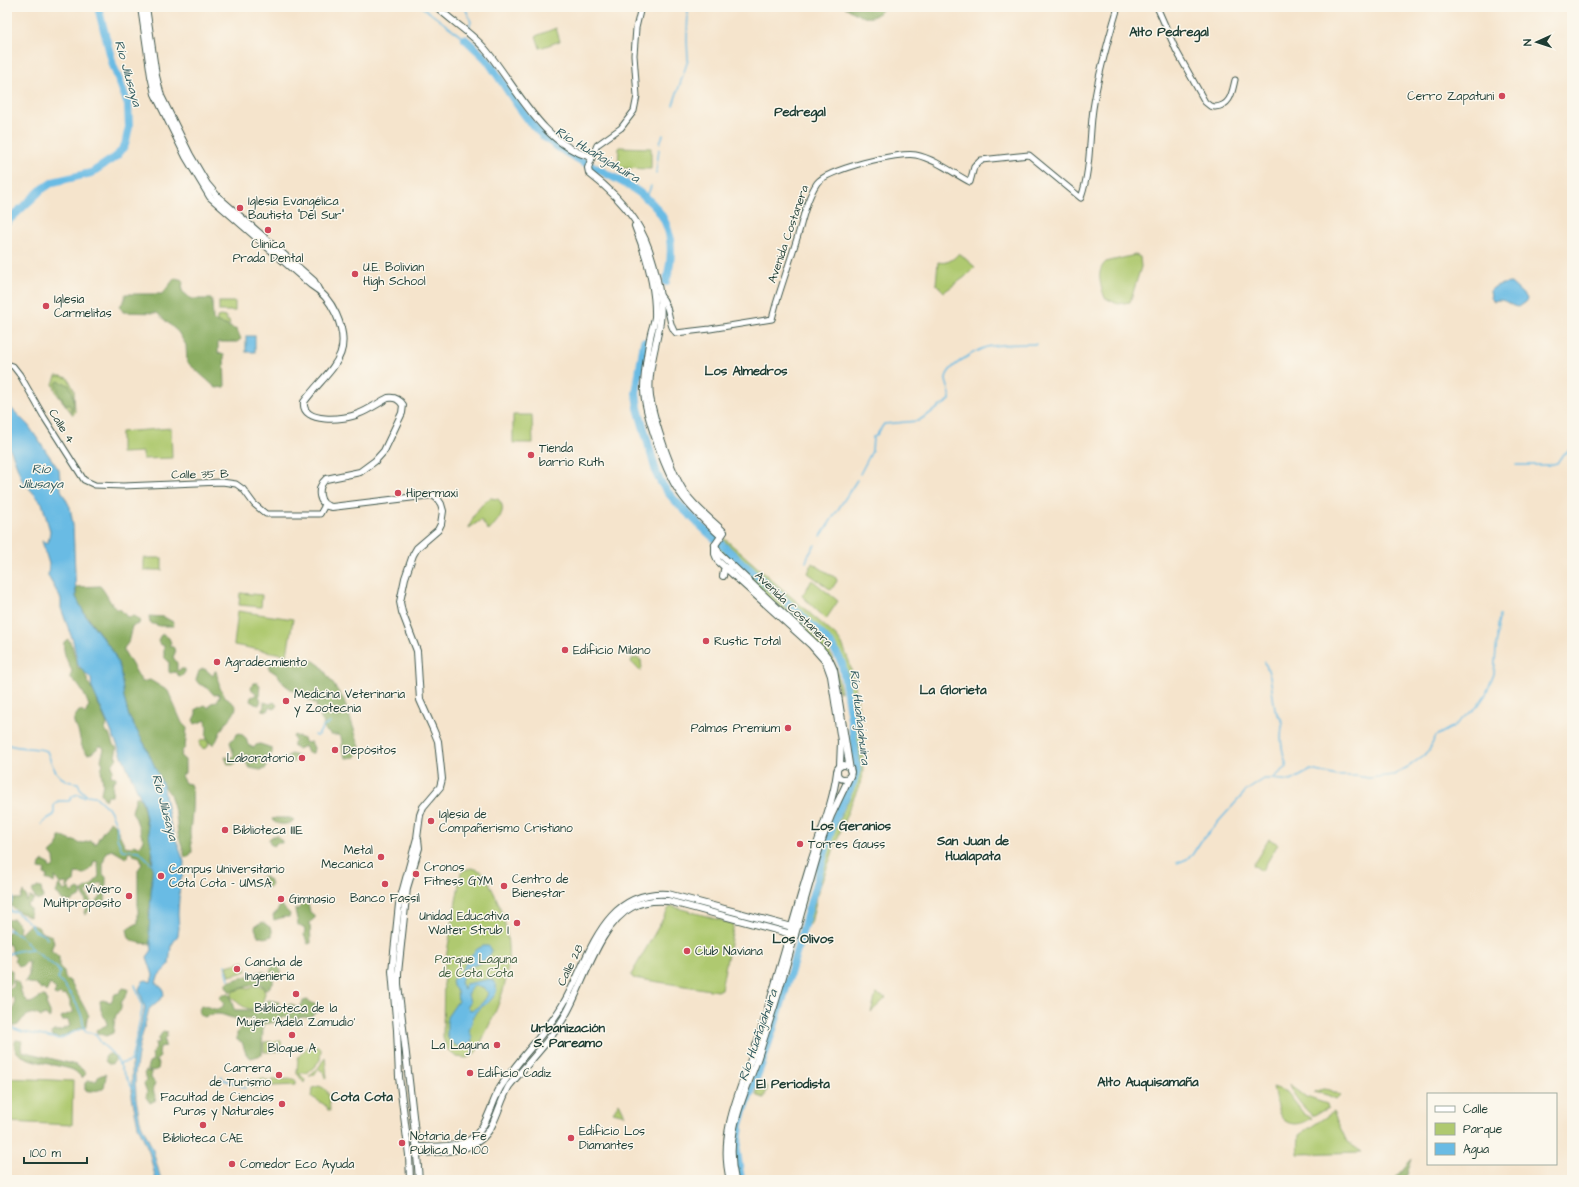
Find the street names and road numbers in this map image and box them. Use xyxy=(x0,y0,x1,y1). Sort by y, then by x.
street label: Avenida Costanera xyxy=(764,183,813,285)
street label: Calle 4 xyxy=(44,406,79,447)
street label: Calle 35 B xyxy=(171,465,229,484)
street label: Avenida Costanera xyxy=(751,568,837,651)
street label: Calle 28 xyxy=(553,941,588,989)

